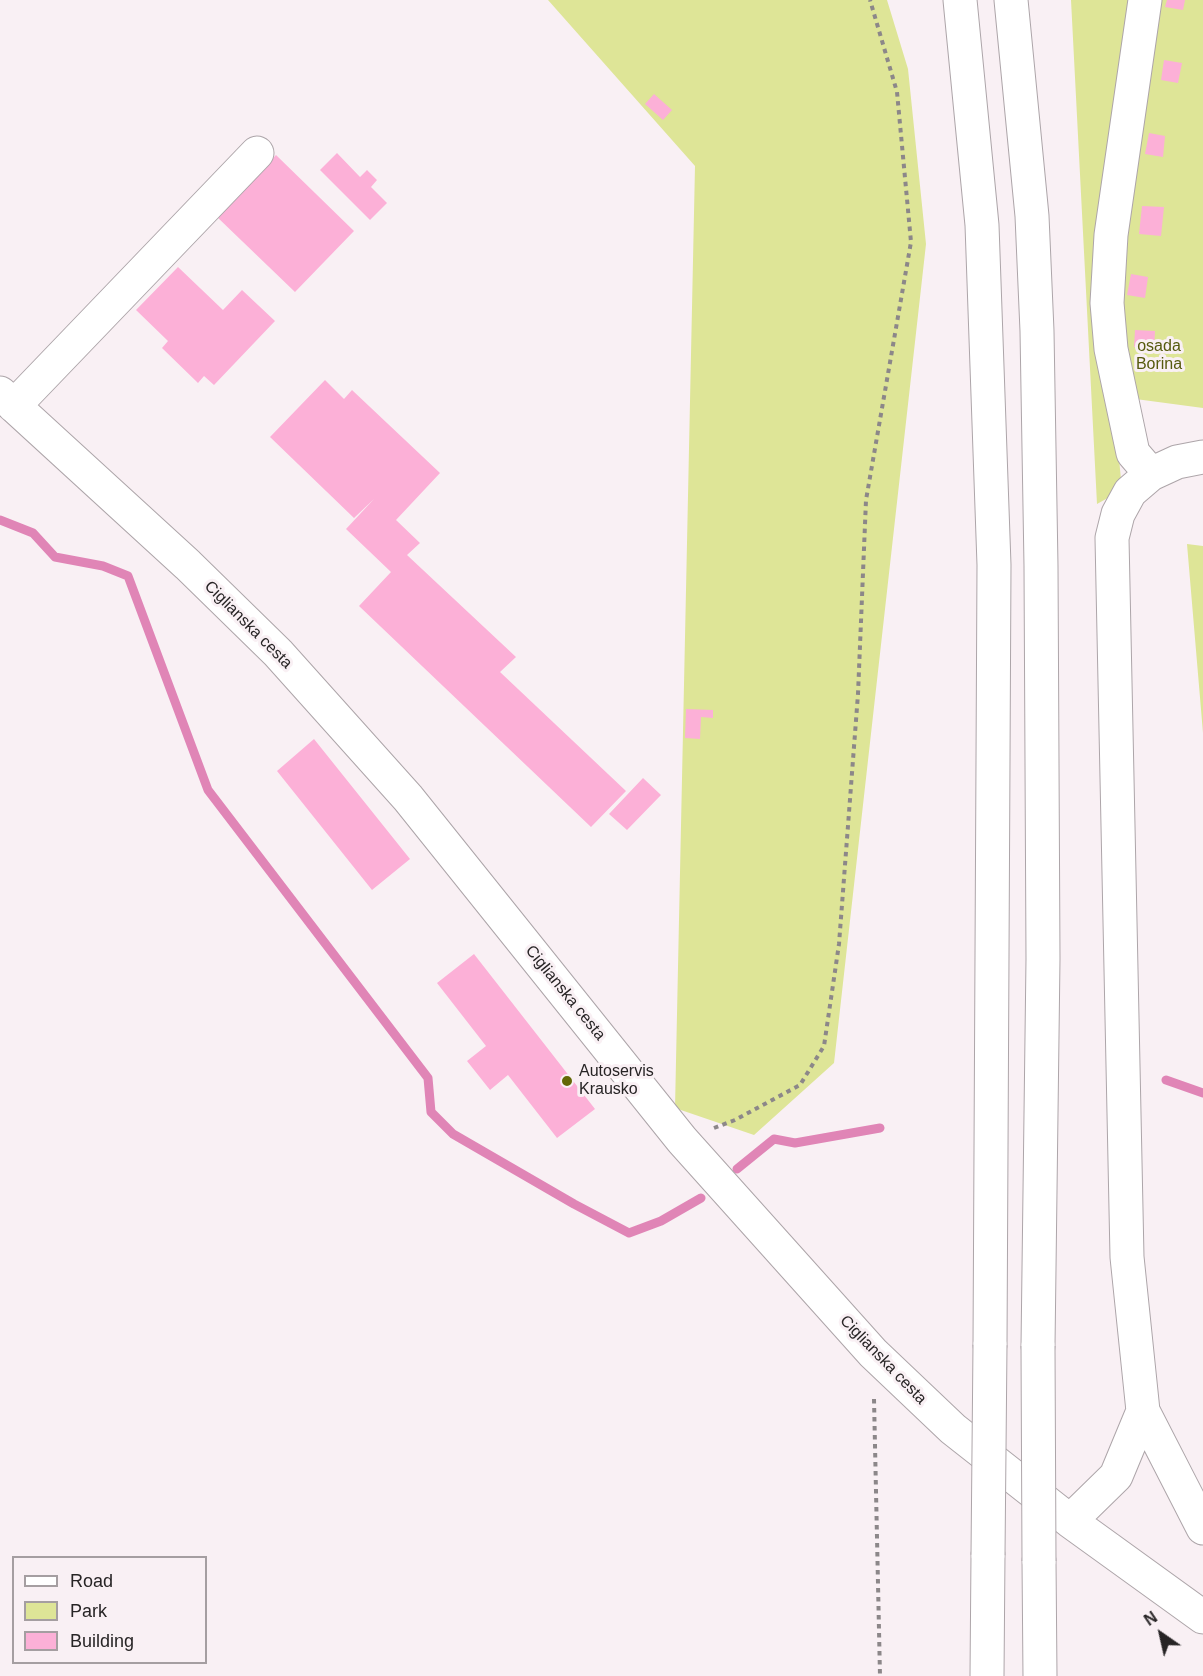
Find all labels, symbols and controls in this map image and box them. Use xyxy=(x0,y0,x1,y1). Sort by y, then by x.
park label: osada Borina xyxy=(1136,337,1182,375)
street label: Ciglianska cesta xyxy=(200,577,296,673)
street label: Ciglianska cesta xyxy=(521,942,609,1044)
place label: Autoservis Krausko xyxy=(579,1062,654,1100)
marker: Autoservis Krausko xyxy=(560,1074,574,1088)
street label: Ciglianska cesta xyxy=(836,1311,930,1409)
legend xyxy=(12,1556,207,1664)
text: Road xyxy=(70,1571,113,1591)
text: Park xyxy=(70,1601,107,1621)
north arrow xyxy=(1131,1604,1191,1664)
text: N xyxy=(1141,1608,1160,1629)
text: Building xyxy=(70,1631,134,1651)

